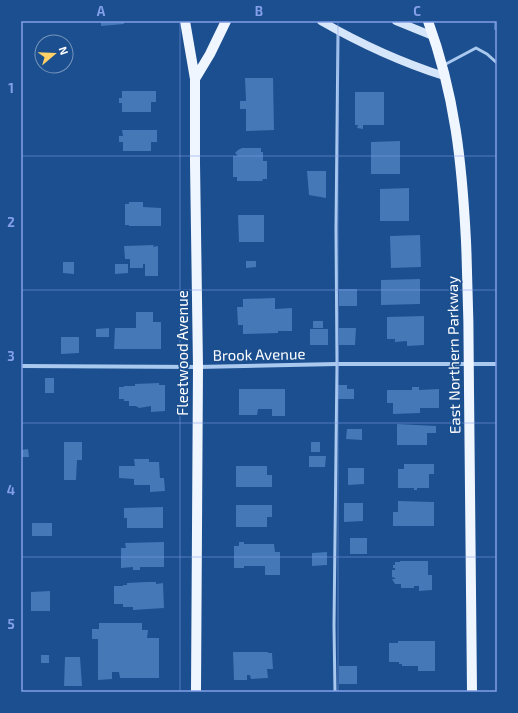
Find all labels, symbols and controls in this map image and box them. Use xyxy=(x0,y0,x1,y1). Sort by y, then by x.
text: A xyxy=(97,3,106,19)
text: B xyxy=(255,3,263,19)
text: C xyxy=(413,3,421,19)
north arrow xyxy=(34,34,74,74)
text: N xyxy=(56,45,71,57)
text: 1 xyxy=(8,80,14,96)
text: 2 xyxy=(7,214,15,230)
street label: East Northern Parkway xyxy=(443,276,463,434)
street label: Fleetwood Avenue xyxy=(173,290,191,416)
street label: Brook Avenue xyxy=(212,344,306,364)
text: 3 xyxy=(7,348,15,364)
text: 4 xyxy=(7,482,15,498)
text: 5 xyxy=(7,616,15,632)

